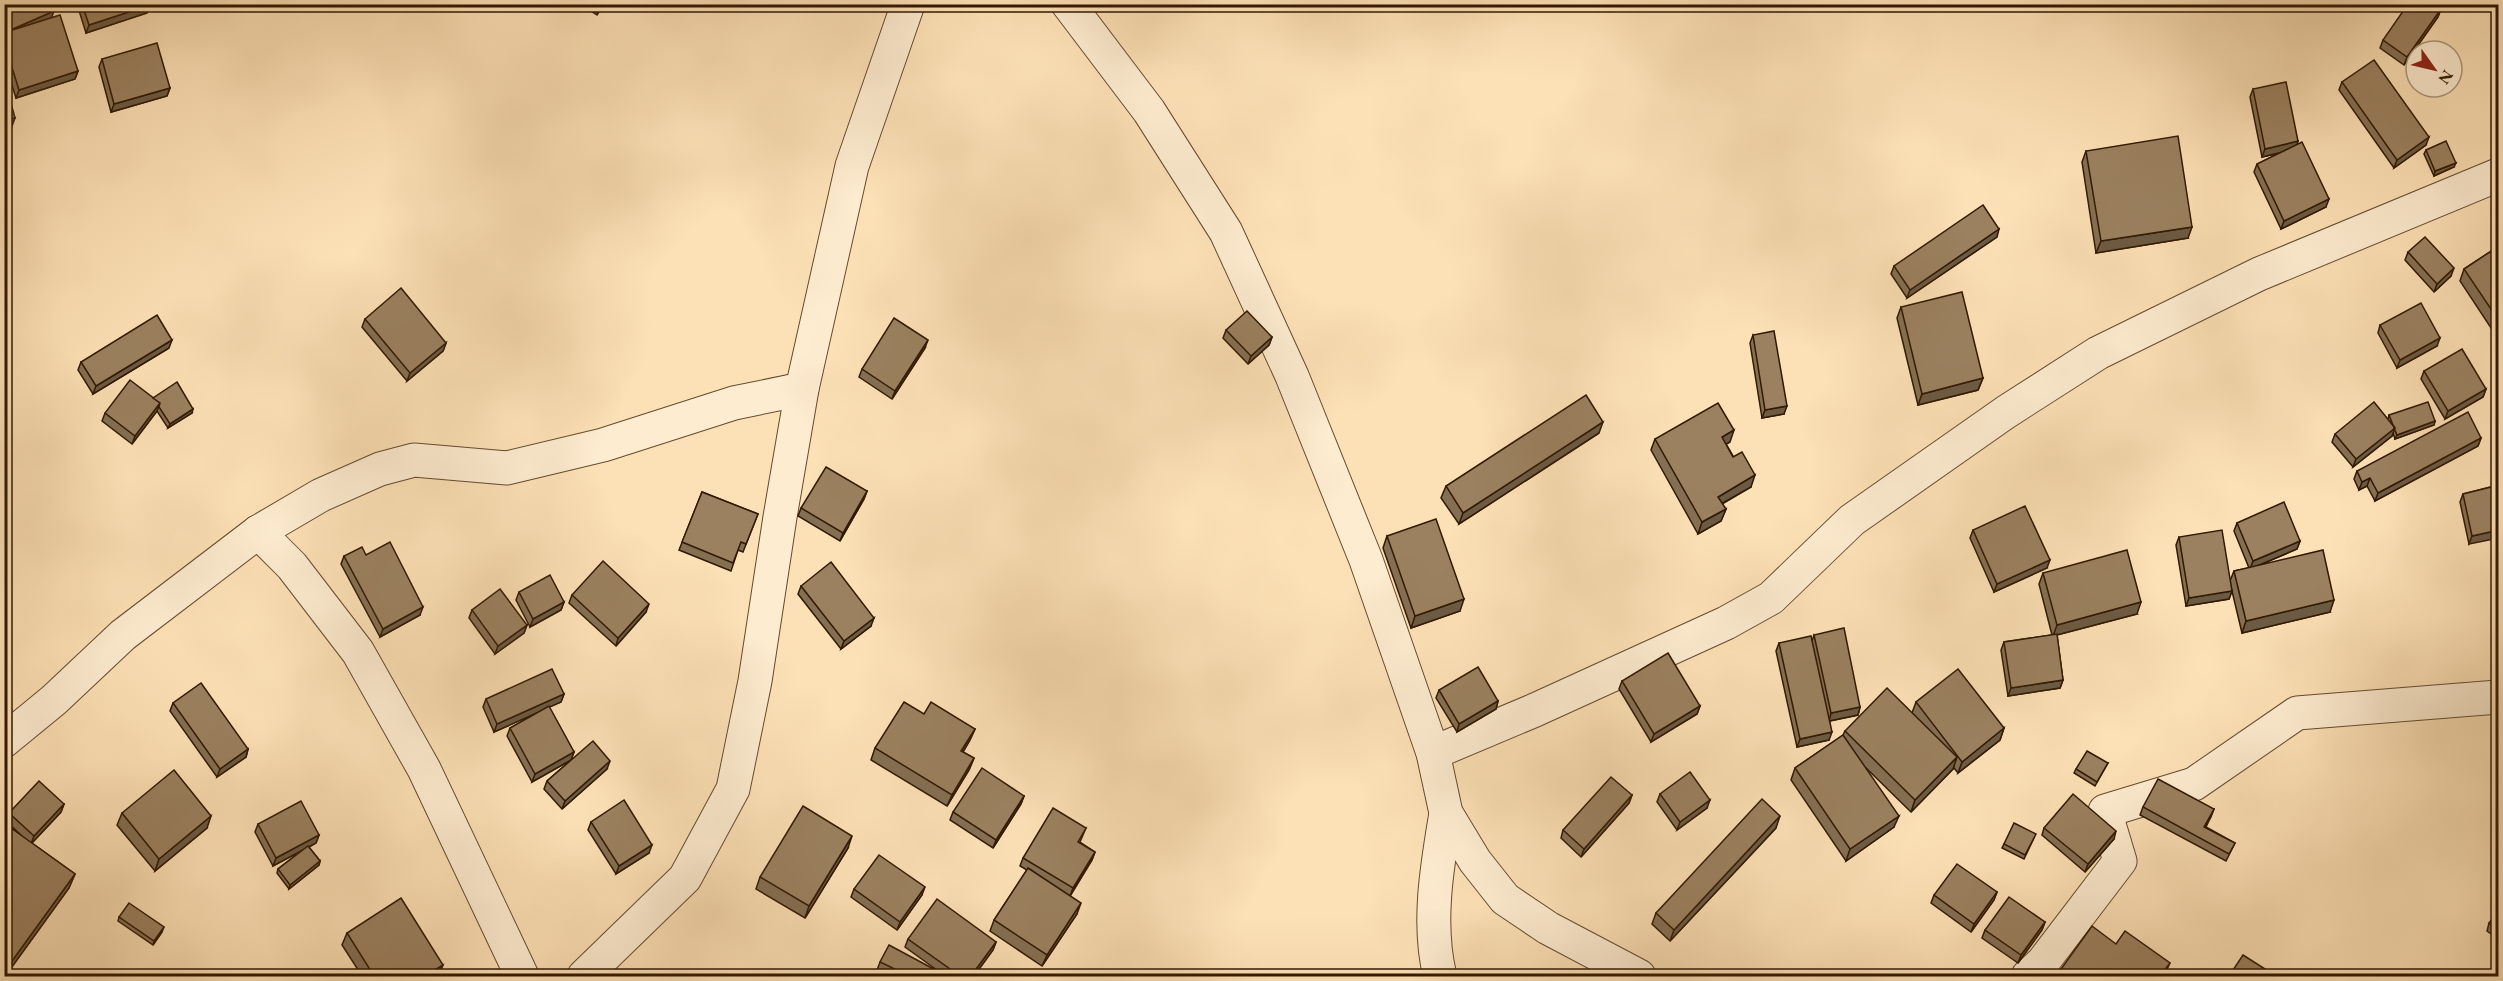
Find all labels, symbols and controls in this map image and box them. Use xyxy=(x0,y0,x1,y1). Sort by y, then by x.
north arrow xyxy=(2404,39,2464,99)
text: N xyxy=(2434,66,2458,88)

